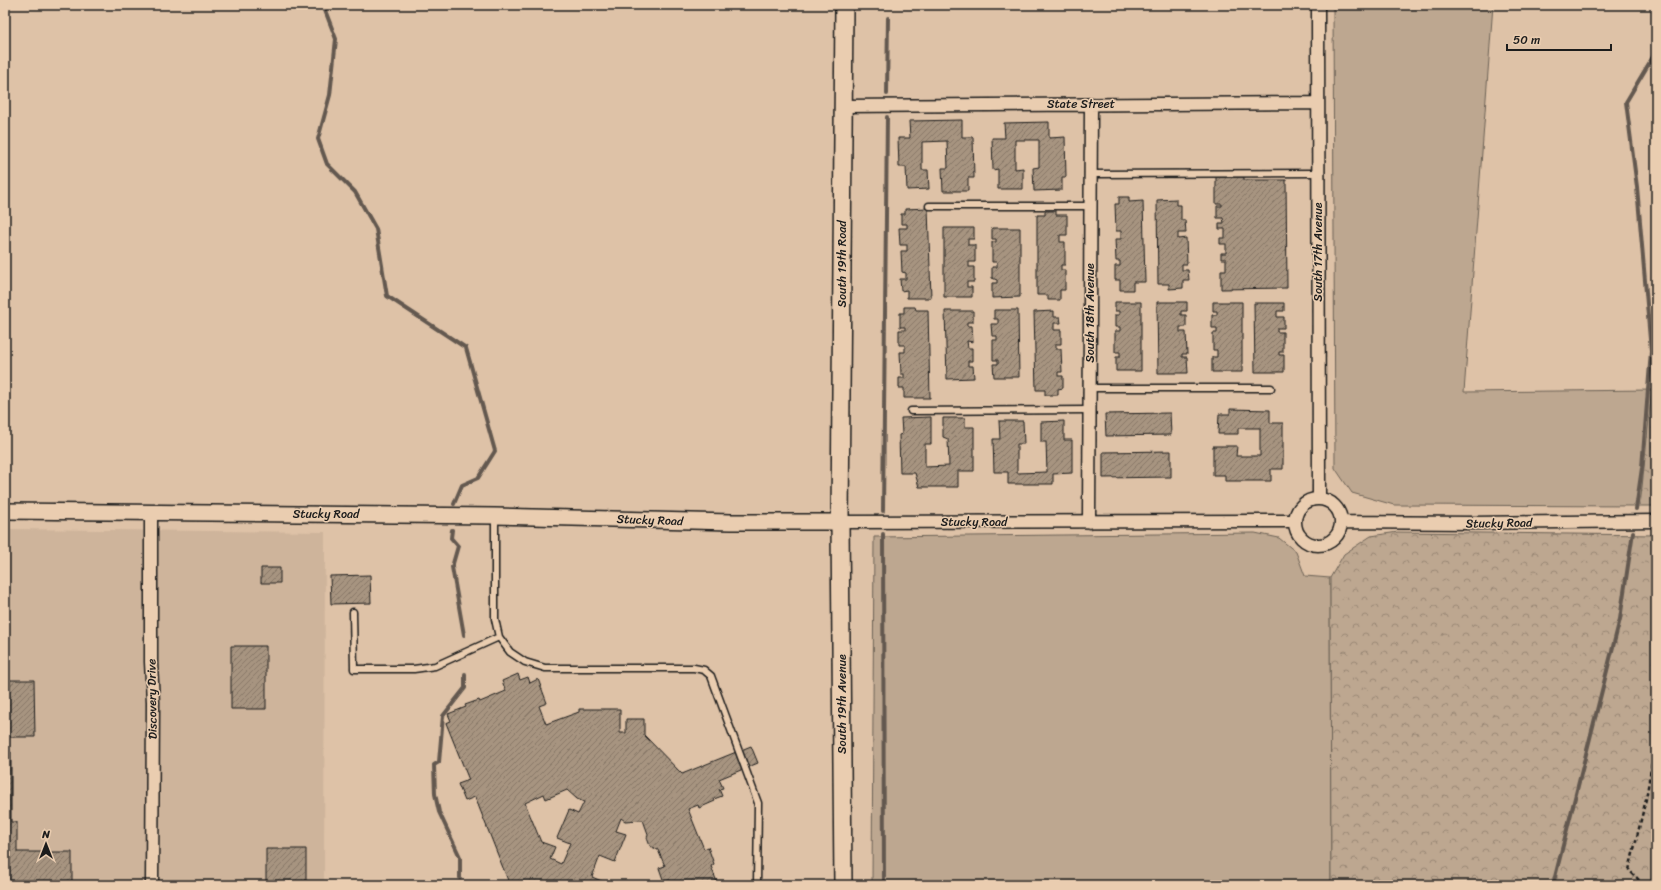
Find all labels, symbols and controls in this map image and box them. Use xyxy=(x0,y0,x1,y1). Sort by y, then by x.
scale bar xyxy=(1507,26,1611,52)
text: 50 m xyxy=(1513,29,1540,51)
street label: State Street xyxy=(1047,93,1115,115)
street label: South 17th Avenue xyxy=(1307,202,1329,302)
street label: South 19th Road xyxy=(831,220,853,308)
street label: South 18th Avenue xyxy=(1079,263,1101,363)
street label: Stucky Road xyxy=(293,503,360,525)
street label: Stucky Road xyxy=(616,508,684,532)
street label: Stucky Road xyxy=(941,511,1008,533)
street label: Stucky Road xyxy=(1465,511,1533,535)
street label: South 19th Avenue xyxy=(831,654,853,754)
street label: Discovery Drive xyxy=(140,658,164,740)
north arrow xyxy=(26,824,66,864)
text: N xyxy=(41,825,50,844)

